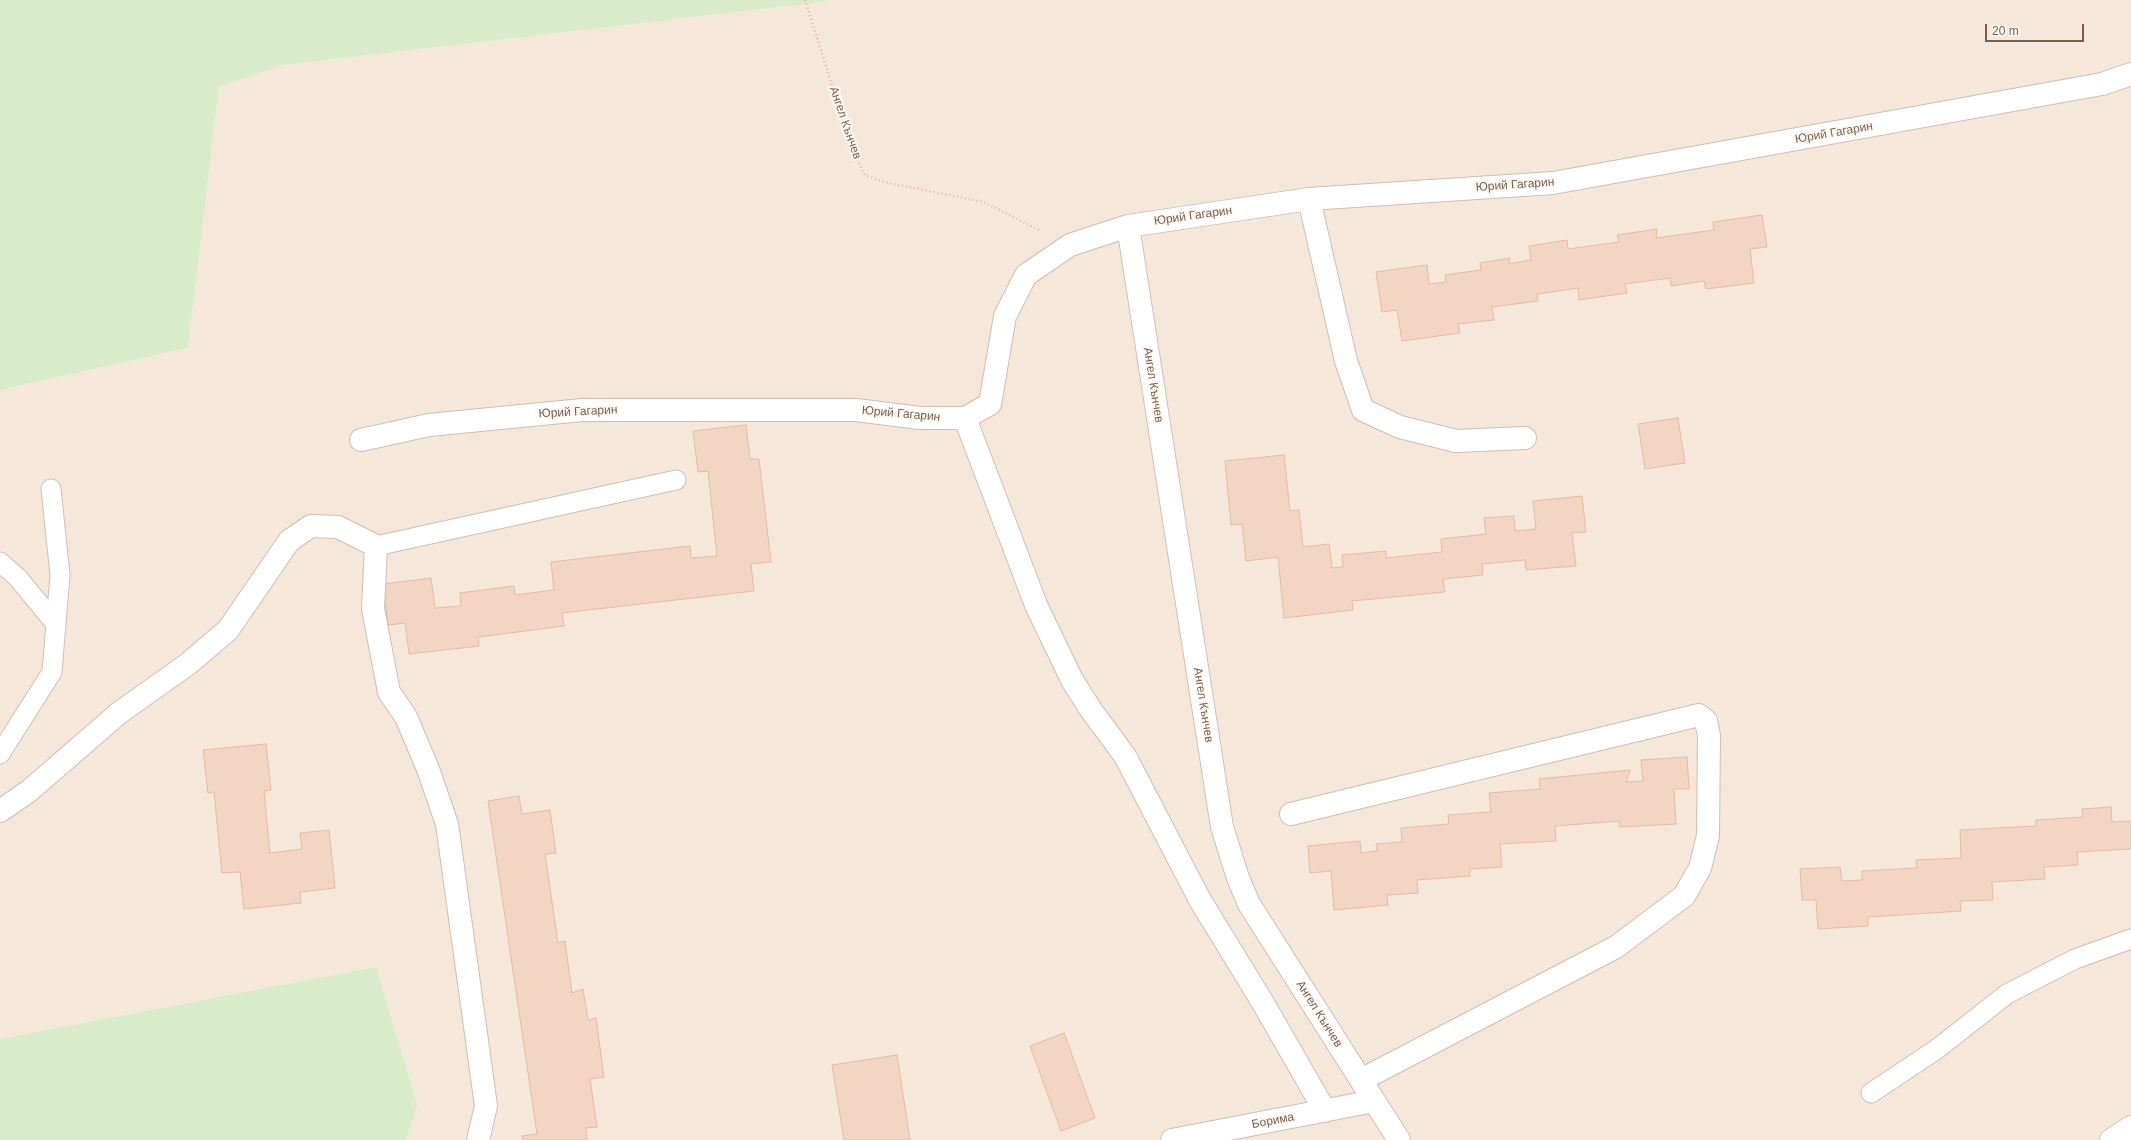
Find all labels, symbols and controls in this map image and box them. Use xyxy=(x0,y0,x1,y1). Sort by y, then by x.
scale bar xyxy=(1987,16,2086,42)
text: 20 m xyxy=(1992,24,2019,38)
street label: Ангел Кънчев xyxy=(826,85,864,161)
street label: Юрий Гагарин xyxy=(1794,119,1874,147)
street label: Юрий Гагарин xyxy=(1475,175,1555,195)
street label: Юрий Гагарин xyxy=(1153,203,1233,229)
street label: Ангел Кънчев xyxy=(1140,346,1166,424)
street label: Юрий Гагарин xyxy=(538,403,618,421)
street label: Юрий Гагарин xyxy=(861,403,941,425)
street label: Ангел Кънчев xyxy=(1190,666,1216,744)
street label: Ангел Кънчев xyxy=(1293,978,1345,1050)
street label: Борима xyxy=(1251,1110,1295,1132)

